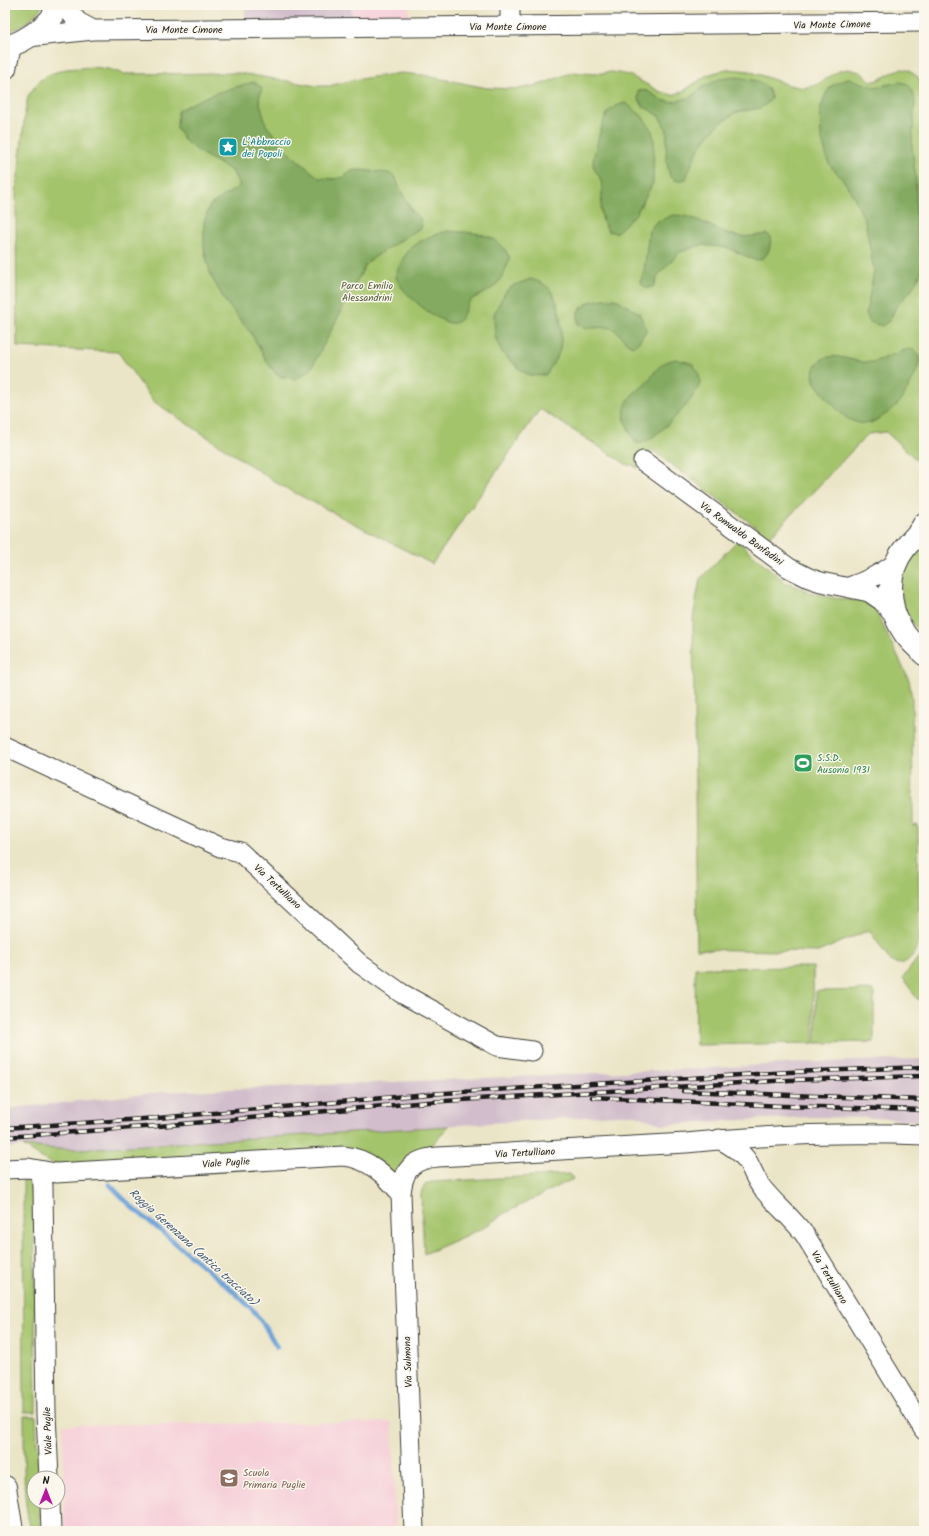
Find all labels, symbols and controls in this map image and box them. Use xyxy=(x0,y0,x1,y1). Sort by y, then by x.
street label: Via Monte Cimone xyxy=(793,16,871,34)
street label: Via Monte Cimone xyxy=(469,19,547,35)
street label: Via Monte Cimone xyxy=(145,22,223,38)
place label: L’Abbraccio dei Popoli xyxy=(242,134,291,162)
place icon: L’Abbraccio dei Popoli xyxy=(217,136,239,158)
park label: Parco Emilio Alessandrini xyxy=(341,278,393,306)
street label: Via Romualdo Bonfadini xyxy=(696,498,787,570)
place label: S.S.D. Ausonia 1931 xyxy=(817,750,870,778)
sports icon: S.S.D. Ausonia 1931 xyxy=(792,752,814,774)
street label: Via Tertulliano xyxy=(250,860,305,913)
street label: Via Tertulliano xyxy=(495,1143,556,1163)
street label: Viale Puglie xyxy=(202,1153,251,1173)
water label: Roggia Gerenzana (antico tracciato) xyxy=(125,1185,263,1312)
street label: Via Tertulliano xyxy=(807,1248,852,1308)
street label: Via Sulmona xyxy=(399,1336,417,1388)
street label: Viale Puglie xyxy=(39,1406,57,1455)
place label: Scuola Primaria Puglie xyxy=(243,1465,306,1493)
school or university icon: Scuola Primaria Puglie xyxy=(218,1467,240,1489)
north arrow xyxy=(26,1470,66,1510)
text: N xyxy=(43,1472,50,1490)

